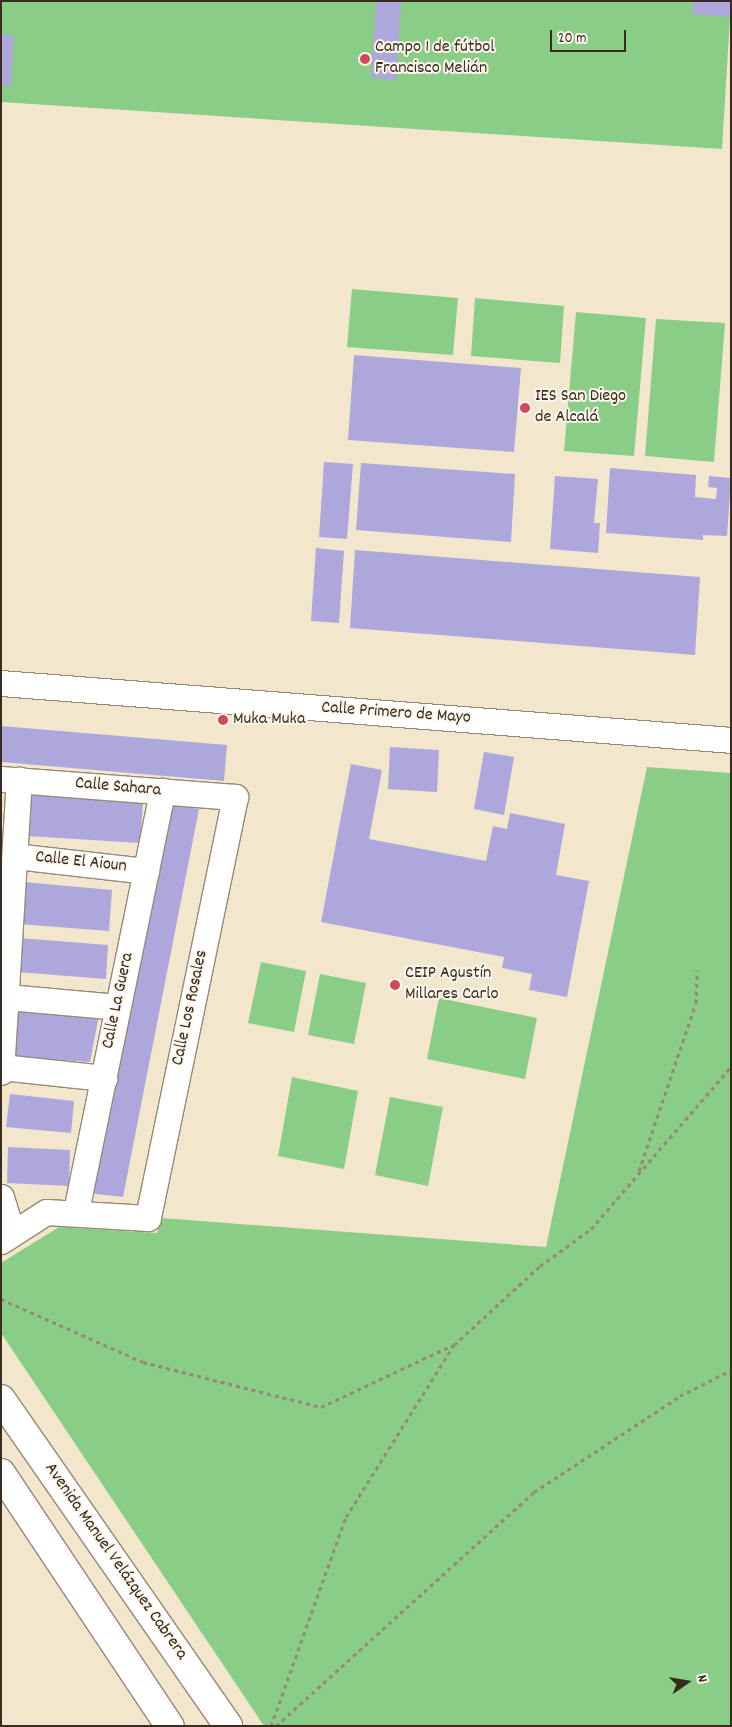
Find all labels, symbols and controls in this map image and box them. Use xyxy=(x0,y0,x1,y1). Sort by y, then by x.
scale bar xyxy=(552,20,628,52)
text: 20 m xyxy=(558,28,586,50)
place label: Campo 1 de fútbol Francisco Melián xyxy=(375,38,495,80)
marker: Campo 1 de fútbol Francisco Melián xyxy=(359,53,371,65)
place label: IES San Diego de Alcalá xyxy=(535,387,626,429)
marker: IES San Diego de Alcalá xyxy=(519,402,531,414)
street label: Calle Primero de Mayo xyxy=(320,698,472,730)
place label: Muka Muka xyxy=(233,709,305,731)
marker: Muka Muka xyxy=(217,714,229,726)
street label: Calle Sahara xyxy=(74,773,162,803)
street label: Calle El Aioun xyxy=(34,847,128,879)
street label: Calle Los Rosales xyxy=(168,948,214,1068)
street label: Calle La Guera xyxy=(98,951,140,1051)
place label: CEIP Agustín Millares Carlo xyxy=(405,964,498,1006)
marker: CEIP Agustín Millares Carlo xyxy=(389,979,401,991)
street label: Avenida Manuel Velázquez Cabrera xyxy=(39,1459,191,1665)
north arrow xyxy=(662,1657,712,1707)
text: N xyxy=(691,1673,712,1684)

